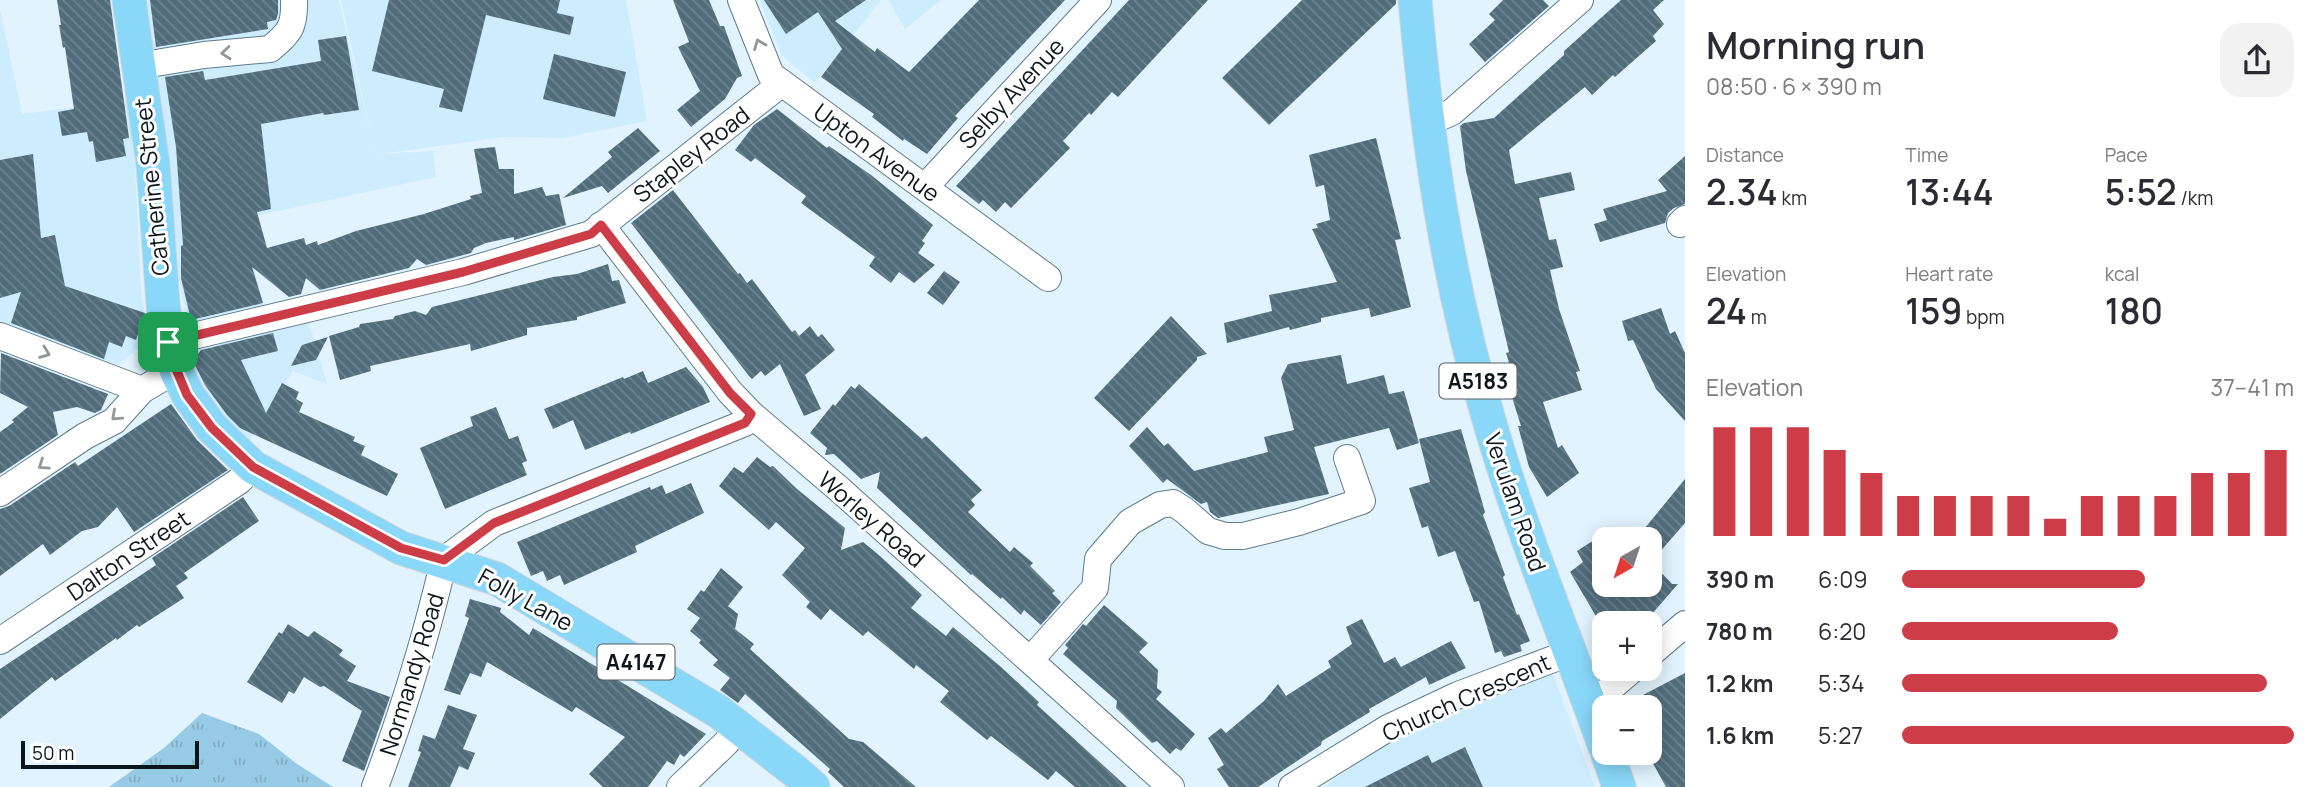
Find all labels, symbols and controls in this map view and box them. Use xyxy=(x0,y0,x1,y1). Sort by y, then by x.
text: Morning run xyxy=(1706,18,1925,70)
button: share xyxy=(2220,23,2294,97)
street label: Selby Avenue xyxy=(951,30,1071,156)
one-way arrow xyxy=(753,38,767,51)
one-way arrow xyxy=(220,45,231,60)
text: 08:50 · 6 × 390 m xyxy=(1706,70,1882,102)
street label: Upton Avenue xyxy=(807,95,947,209)
street label: Catherine Street xyxy=(126,97,176,277)
street label: Stapley Road xyxy=(626,98,756,210)
text: Distance xyxy=(1706,142,1784,168)
text: Time xyxy=(1905,142,1948,168)
text: Pace xyxy=(2105,142,2148,168)
text: 2.34 xyxy=(1706,168,1778,216)
text: 13:44 xyxy=(1905,168,1994,216)
text: 5:52 xyxy=(2105,168,2177,216)
text: km xyxy=(1778,185,1807,211)
text: /km xyxy=(2177,185,2213,211)
text: Elevation xyxy=(1706,261,1786,287)
text: Heart rate xyxy=(1905,261,1993,287)
text: kcal xyxy=(2105,261,2139,287)
text: 24 xyxy=(1706,287,1747,335)
text: 159 xyxy=(1905,287,1962,335)
text: 180 xyxy=(2105,287,2163,335)
text: m xyxy=(1747,304,1767,330)
text: bpm xyxy=(1962,304,2005,330)
pin xyxy=(138,312,198,372)
icon: arrive xyxy=(149,323,187,361)
one-way arrow xyxy=(38,345,50,359)
road number: A5183 xyxy=(1440,364,1516,398)
text: Elevation xyxy=(1706,371,1803,403)
text: 37–41 m xyxy=(2211,371,2294,403)
one-way arrow xyxy=(111,408,124,420)
street label: Verulam Road xyxy=(1477,428,1555,576)
one-way arrow xyxy=(37,457,50,470)
street label: Worley Road xyxy=(812,464,932,574)
street label: Dalton Street xyxy=(60,502,196,608)
north arrow xyxy=(1592,527,1662,597)
map controls xyxy=(1592,527,1662,765)
street label: Folly Lane xyxy=(473,560,579,638)
text: 390 m xyxy=(1706,563,1774,595)
text: 6:09 xyxy=(1818,563,1867,595)
street label: Normandy Road xyxy=(371,589,451,759)
button: + xyxy=(1592,611,1662,681)
text: 780 m xyxy=(1706,615,1773,647)
text: 6:20 xyxy=(1818,615,1866,647)
road number: A4147 xyxy=(598,644,674,680)
street label: Church Crescent xyxy=(1377,646,1555,748)
text: 1.2 km xyxy=(1706,667,1773,699)
text: 5:34 xyxy=(1818,667,1864,699)
button: − xyxy=(1592,695,1662,765)
text: 1.6 km xyxy=(1706,719,1774,751)
text: 5:27 xyxy=(1818,719,1863,751)
scale bar xyxy=(21,738,200,770)
text: 50 m xyxy=(32,740,74,766)

